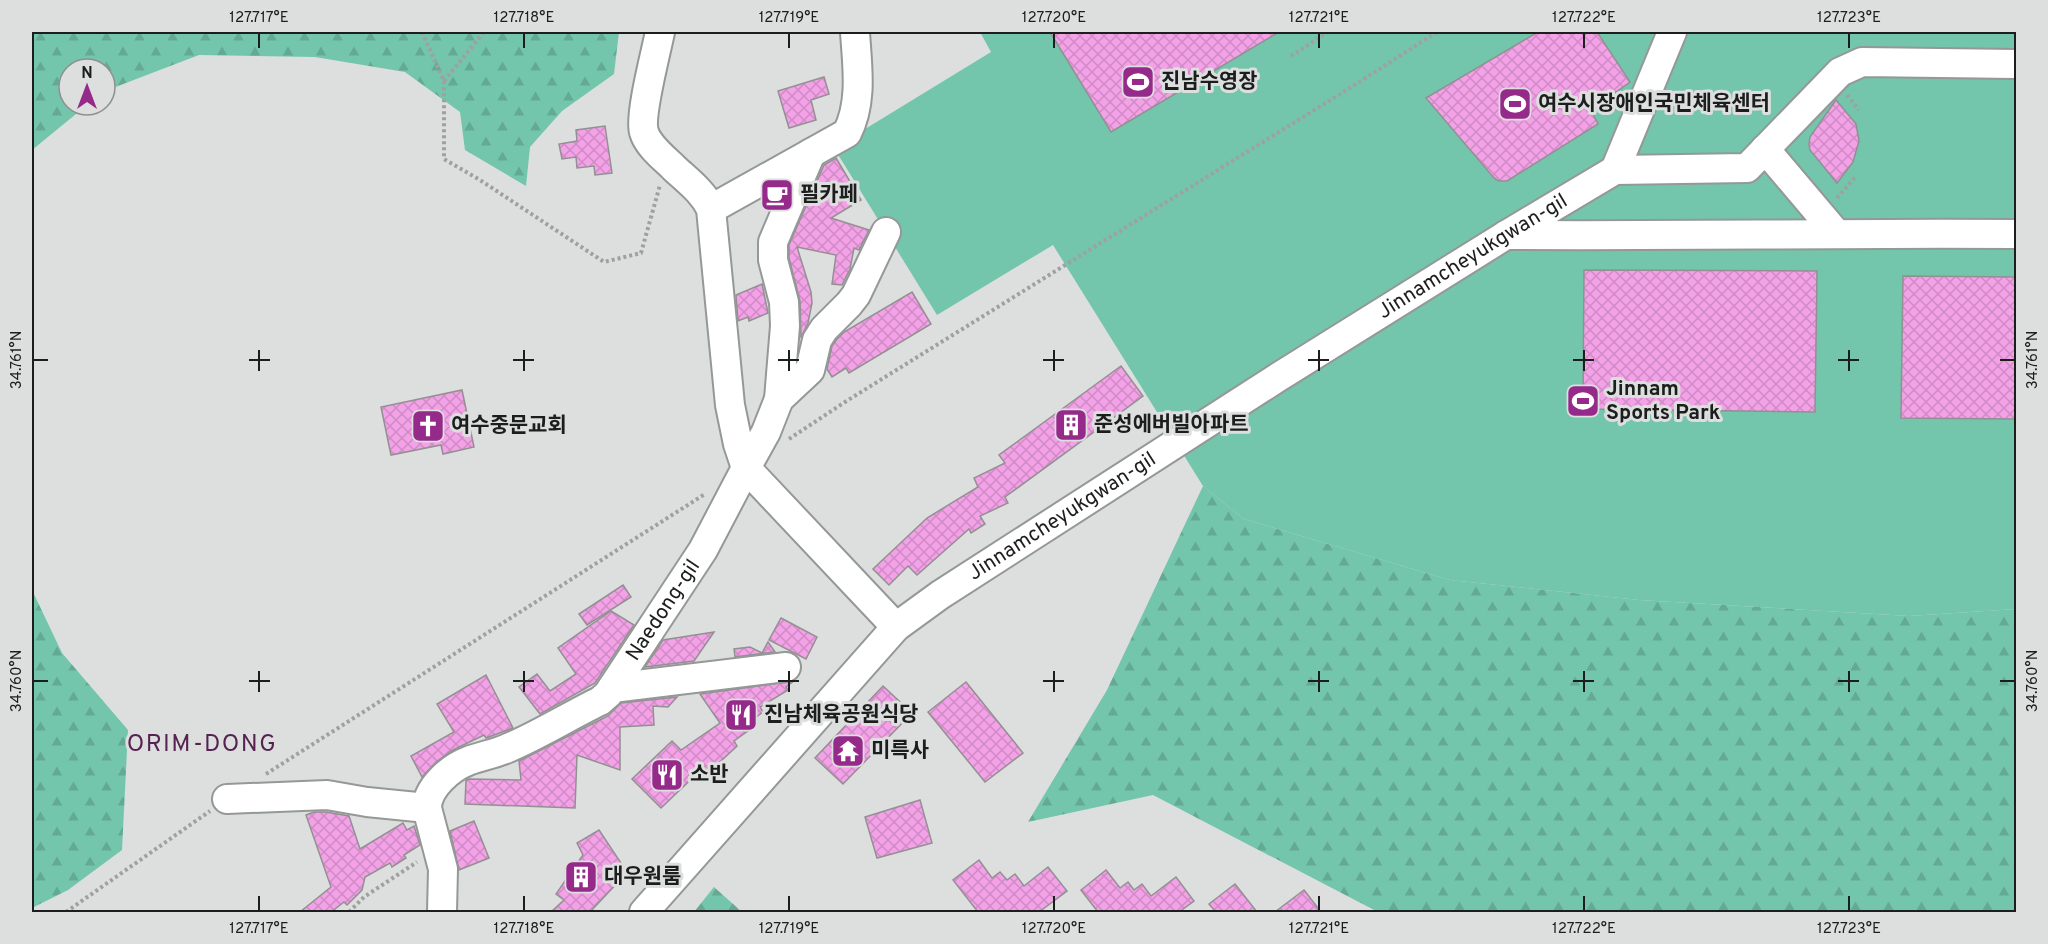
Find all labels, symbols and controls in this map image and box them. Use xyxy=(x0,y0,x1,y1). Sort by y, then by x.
text: 127.717°E xyxy=(229,9,289,28)
text: 127.718°E xyxy=(494,9,554,28)
text: 127.719°E xyxy=(759,9,819,28)
text: 127.720°E xyxy=(1022,9,1086,28)
text: 127.721°E xyxy=(1289,9,1349,28)
text: 127.722°E xyxy=(1552,9,1616,28)
text: 127.723°E xyxy=(1817,9,1881,28)
north arrow xyxy=(57,57,117,117)
text: N xyxy=(81,64,93,84)
sports icon: 진남수영장 xyxy=(1120,64,1156,100)
place label: 진남수영장 xyxy=(1161,69,1258,96)
sports icon: 여수시장애인국민체육센터 xyxy=(1497,86,1533,122)
place label: 여수시장애인국민체육센터 xyxy=(1538,91,1770,118)
cafe icon: 필카페 xyxy=(759,177,795,213)
place label: 필카페 xyxy=(800,182,858,209)
street label: Jinnamcheyukgwan-gil xyxy=(1373,188,1573,325)
text: 34.761°N xyxy=(8,331,27,389)
text: 34.761°N xyxy=(2024,331,2043,389)
place label: Jinnam Sports Park xyxy=(1606,376,1721,427)
sports icon: Jinnam Sports Park xyxy=(1565,383,1601,419)
building icon: 준성에버빌아파트 xyxy=(1053,407,1089,443)
church icon: 여수중문교회 xyxy=(410,408,446,444)
place label: 준성에버빌아파트 xyxy=(1094,412,1249,439)
place label: 여수중문교회 xyxy=(451,413,567,440)
street label: Jinnamcheyukgwan-gil xyxy=(963,446,1161,587)
street label: Naedong-gil xyxy=(620,554,706,666)
text: 34.760°N xyxy=(8,650,27,712)
text: 34.760°N xyxy=(2024,650,2043,712)
restaurant icon: 진남체육공원식당 xyxy=(723,697,759,733)
place label: 진남체육공원식당 xyxy=(764,702,919,729)
district label: ORIM-DONG xyxy=(127,730,277,760)
temple icon: 미륵사 xyxy=(830,733,866,769)
place label: 미륵사 xyxy=(871,738,929,765)
restaurant icon: 소반 xyxy=(649,757,685,793)
place label: 소반 xyxy=(690,762,729,789)
building icon: 대우원룸 xyxy=(563,859,599,895)
place label: 대우원룸 xyxy=(604,864,681,891)
text: 127.717°E xyxy=(229,920,289,939)
text: 127.718°E xyxy=(494,920,554,939)
text: 127.719°E xyxy=(759,920,819,939)
text: 127.720°E xyxy=(1022,920,1086,939)
text: 127.721°E xyxy=(1289,920,1349,939)
text: 127.722°E xyxy=(1552,920,1616,939)
text: 127.723°E xyxy=(1817,920,1881,939)

